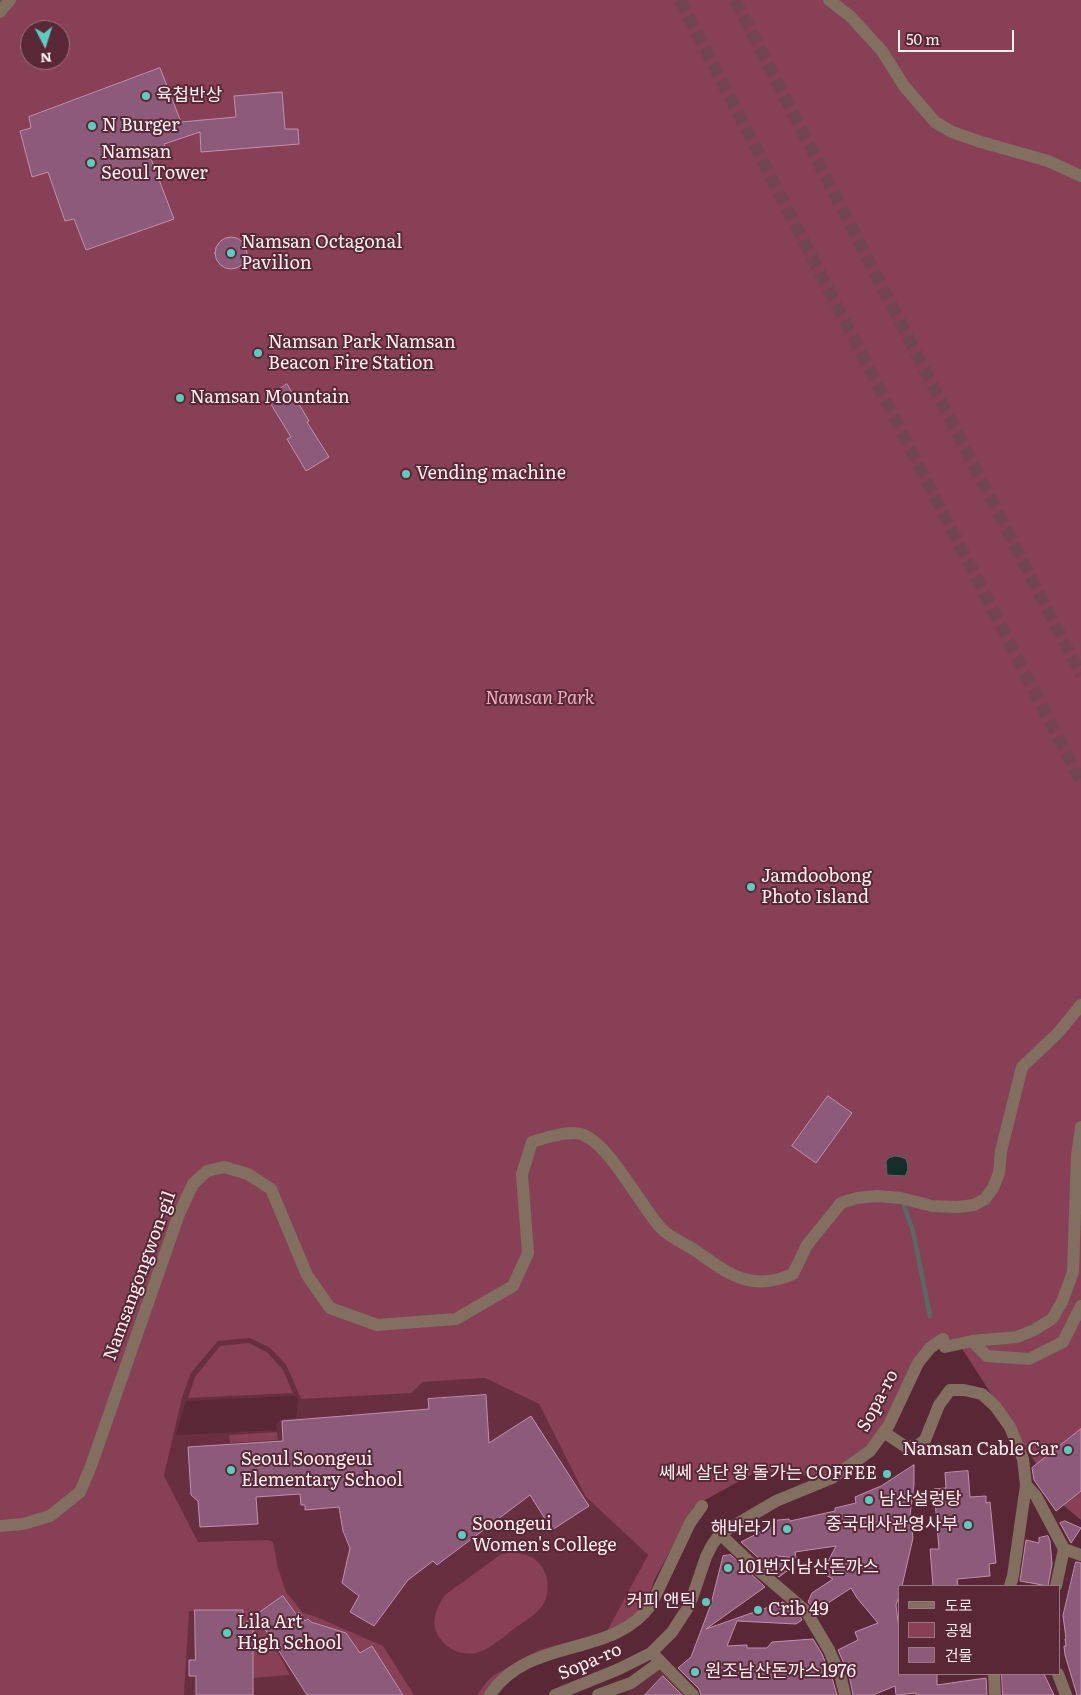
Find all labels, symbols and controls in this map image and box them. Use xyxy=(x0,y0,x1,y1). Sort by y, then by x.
north arrow xyxy=(20,20,70,70)
scale bar xyxy=(901,20,1017,52)
text: 50 m xyxy=(906,27,940,50)
text: N xyxy=(39,48,53,69)
place label: 육첩반상 xyxy=(156,85,222,107)
marker: 육첩반상 xyxy=(140,90,152,102)
place label: N Burger xyxy=(102,115,180,137)
marker: N Burger xyxy=(86,120,98,132)
place label: Namsan Seoul Tower xyxy=(101,142,208,184)
marker: Namsan Seoul Tower xyxy=(85,157,97,169)
place label: Namsan Octagonal Pavilion xyxy=(241,232,402,274)
marker: Namsan Octagonal Pavilion xyxy=(225,247,237,259)
place label: Namsan Park Namsan Beacon Fire Station xyxy=(268,332,456,374)
marker: Namsan Park Namsan Beacon Fire Station xyxy=(252,347,264,359)
place label: Namsan Mountain xyxy=(190,387,350,409)
marker: Namsan Mountain xyxy=(174,392,186,404)
place label: Vending machine xyxy=(416,463,566,485)
marker: Vending machine xyxy=(400,468,412,480)
park label: Namsan Park xyxy=(485,688,595,710)
place label: Jamdoobong Photo Island xyxy=(761,866,872,909)
marker: Jamdoobong Photo Island xyxy=(745,881,757,893)
street label: Namsangongwon-gil xyxy=(99,1188,181,1364)
street label: Sopa-ro xyxy=(853,1366,903,1436)
place label: Namsan Cable Car xyxy=(902,1439,1058,1461)
marker: Namsan Cable Car xyxy=(1062,1444,1074,1456)
place label: Seoul Soongeui Elementary School xyxy=(241,1449,403,1492)
place label: 쎄쎄 살단 왕 돌가는 COFFEE xyxy=(659,1463,877,1485)
marker: Seoul Soongeui Elementary School xyxy=(225,1464,237,1476)
marker: 쎄쎄 살단 왕 돌가는 COFFEE xyxy=(881,1468,893,1480)
place label: 남산설렁탕 xyxy=(879,1489,962,1511)
marker: 남산설렁탕 xyxy=(863,1494,875,1506)
place label: Soongeui Women's College xyxy=(472,1514,617,1556)
place label: 중국대사관영사부 xyxy=(826,1514,958,1536)
place label: 해바라기 xyxy=(711,1518,777,1540)
marker: 중국대사관영사부 xyxy=(962,1519,974,1531)
marker: 해바라기 xyxy=(781,1523,793,1535)
marker: Soongeui Women's College xyxy=(456,1529,468,1541)
place label: 101번지남산돈까스 xyxy=(738,1557,879,1579)
marker: 101번지남산돈까스 xyxy=(722,1562,734,1574)
legend xyxy=(898,1585,1061,1675)
place label: 커피 앤틱 xyxy=(626,1591,696,1613)
text: 도로 xyxy=(945,1593,973,1616)
marker: 커피 앤틱 xyxy=(700,1596,712,1608)
place label: Crib 49 xyxy=(768,1599,829,1621)
marker: Crib 49 xyxy=(752,1604,764,1616)
place label: Lila Art High School xyxy=(237,1612,342,1655)
text: 공원 xyxy=(945,1618,973,1641)
marker: Lila Art High School xyxy=(221,1627,233,1639)
street label: Sopa-ro xyxy=(555,1639,625,1685)
text: 건물 xyxy=(945,1643,973,1666)
place label: 원조남산돈까스1976 xyxy=(705,1661,856,1683)
marker: 원조남산돈까스1976 xyxy=(689,1666,701,1678)

